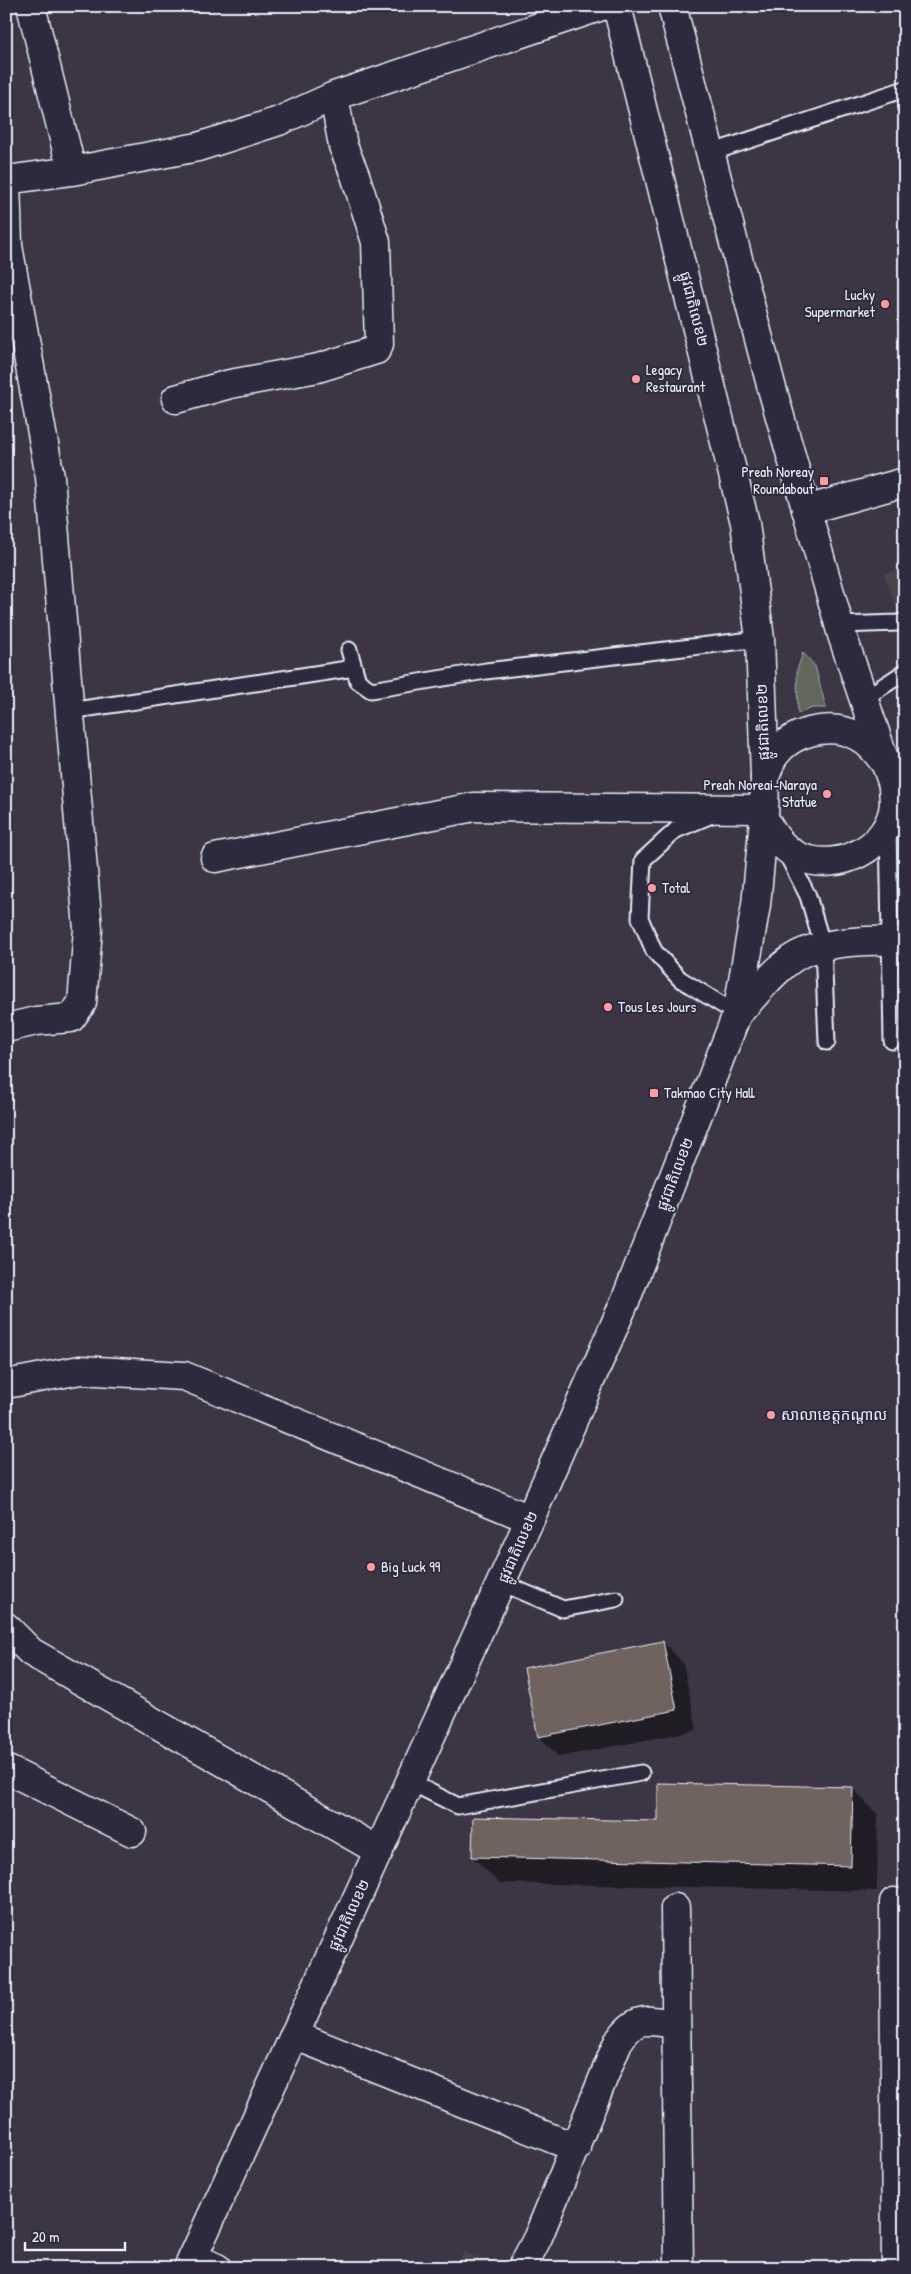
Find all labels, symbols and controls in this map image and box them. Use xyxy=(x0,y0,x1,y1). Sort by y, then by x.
street label: ផ្លូវជាតិលេខ២ xyxy=(672,269,714,350)
place label: Lucky Supermarket xyxy=(805,284,876,322)
marker: Lucky Supermarket xyxy=(879,298,891,310)
place label: Legacy Restaurant xyxy=(646,359,706,397)
marker: Legacy Restaurant xyxy=(630,373,642,385)
place label: Preah Noreay Roundabout xyxy=(741,461,815,499)
marker: Preah Noreay Roundabout xyxy=(818,475,830,487)
street label: ផ្លូវជាតិលេខ២ xyxy=(751,683,778,761)
place label: Preah Noreai-Naraya Statue xyxy=(704,774,817,812)
marker: Preah Noreai-Naraya Statue xyxy=(821,788,833,800)
place label: Total xyxy=(662,877,690,898)
marker: Total xyxy=(646,882,658,894)
place label: Tous Les Jours xyxy=(618,996,696,1017)
marker: Tous Les Jours xyxy=(602,1001,614,1013)
place label: Takmao City Hall xyxy=(664,1082,755,1103)
marker: Takmao City Hall xyxy=(648,1087,660,1099)
street label: ផ្លូវជាតិលេខ២ xyxy=(651,1134,701,1215)
place label: សាលាខេត្តកណ្ដាល xyxy=(781,1404,887,1425)
marker: សាលាខេត្តកណ្ដាល xyxy=(765,1409,777,1421)
street label: ផ្លូវជាតិលេខ២ xyxy=(492,1507,546,1588)
place label: Big Luck 99 xyxy=(381,1556,441,1577)
marker: Big Luck 99 xyxy=(365,1561,377,1573)
street label: ផ្លូវជាតិលេខ២ xyxy=(323,1876,377,1956)
scale bar xyxy=(25,2219,125,2251)
text: 20 m xyxy=(32,2226,59,2247)

